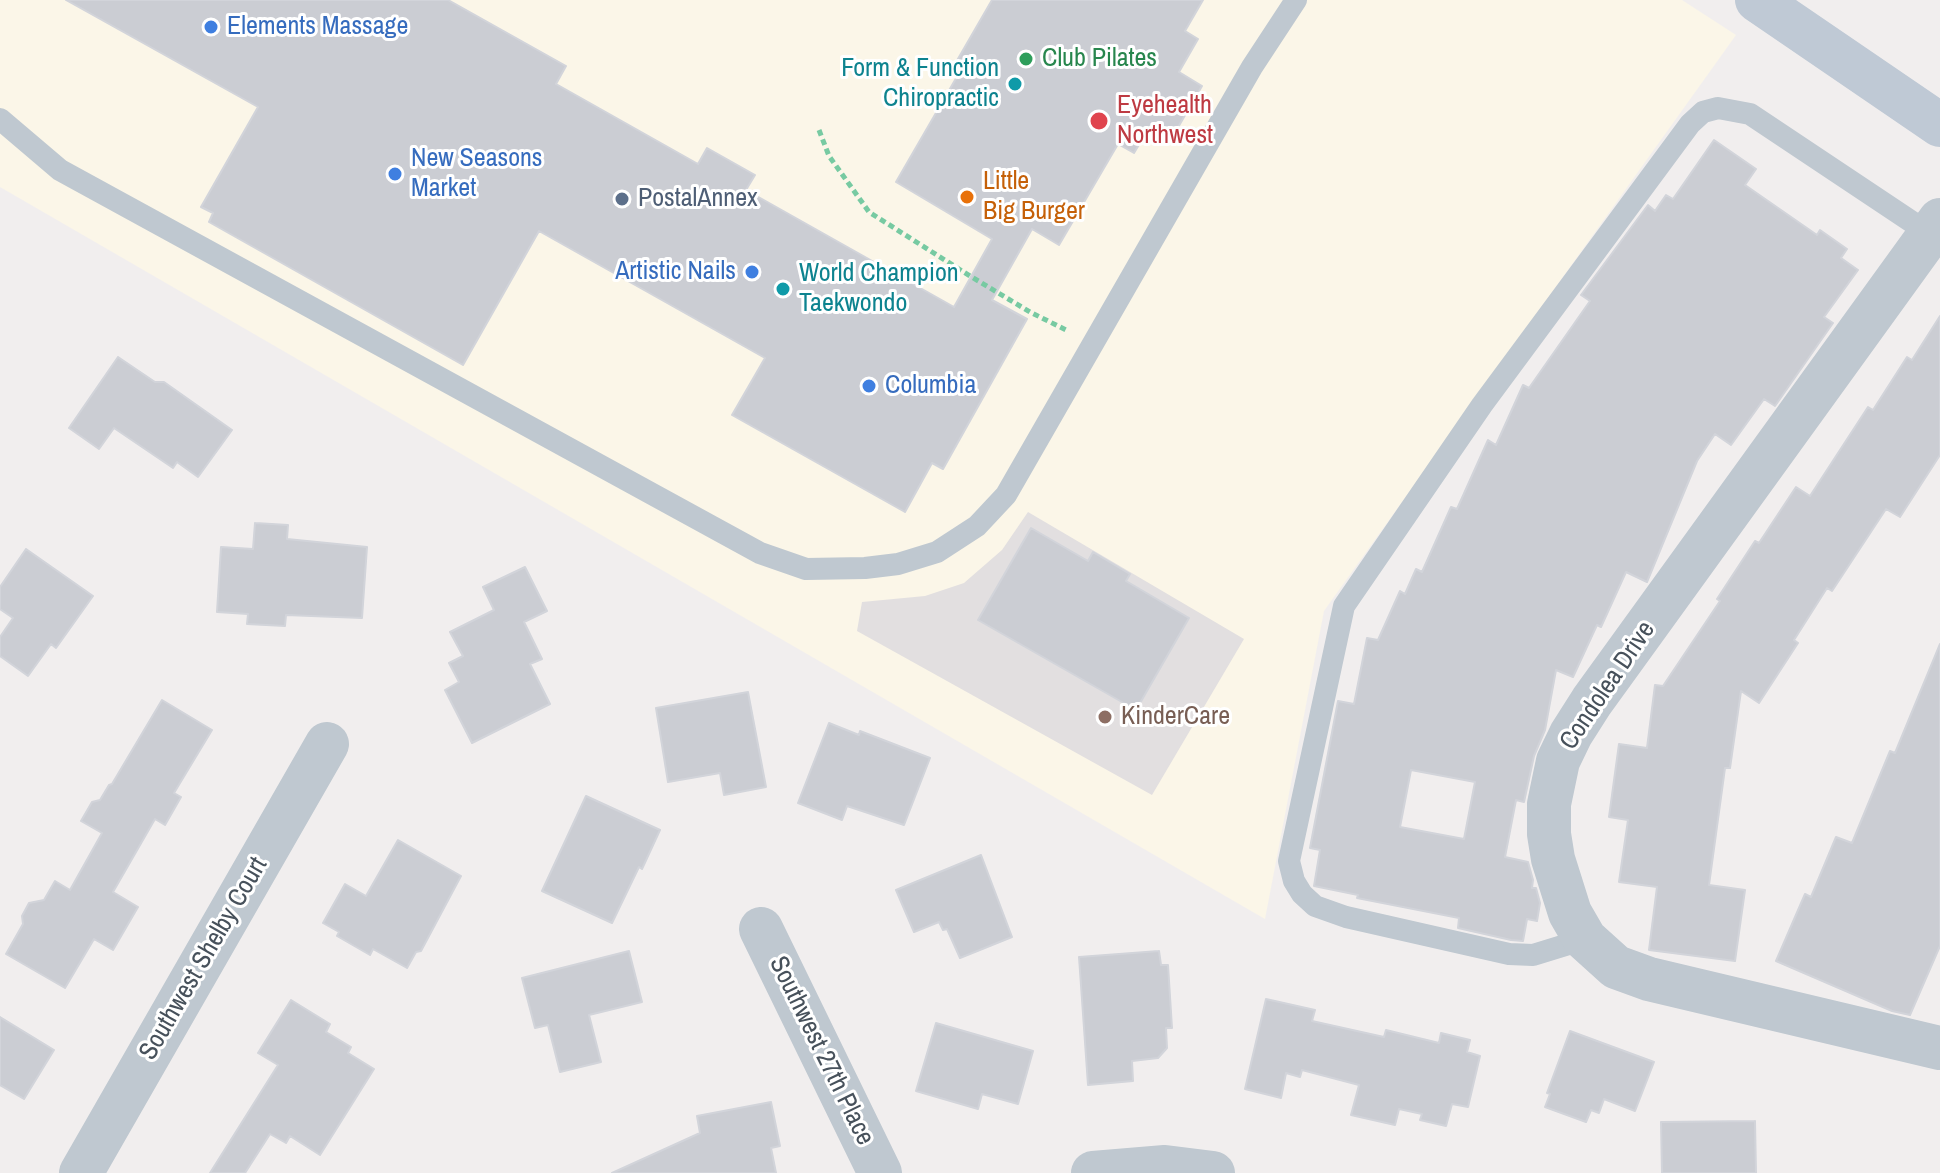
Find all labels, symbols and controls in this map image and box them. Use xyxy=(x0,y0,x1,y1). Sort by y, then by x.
place label: Elements Massage xyxy=(227,11,408,43)
marker: Elements Massage xyxy=(202,18,220,36)
place label: Club Pilates xyxy=(1042,43,1157,75)
marker: Club Pilates xyxy=(1017,50,1035,68)
place label: Form & Function Chiropractic xyxy=(841,53,999,114)
marker: Form & Function Chiropractic xyxy=(1006,75,1024,93)
place label: Eyehealth Northwest xyxy=(1117,90,1213,152)
marker: Eyehealth Northwest xyxy=(1088,110,1110,132)
place label: New Seasons Market xyxy=(411,143,543,204)
marker: New Seasons Market xyxy=(386,165,404,183)
place label: Little Big Burger xyxy=(983,166,1085,228)
place label: PostalAnnex xyxy=(638,183,758,215)
marker: Little Big Burger xyxy=(958,188,976,206)
marker: PostalAnnex xyxy=(613,190,631,208)
place label: Artistic Nails xyxy=(615,256,736,288)
place label: World Champion Taekwondo xyxy=(799,258,959,320)
marker: Artistic Nails xyxy=(743,263,761,281)
marker: World Champion Taekwondo xyxy=(774,280,792,298)
place label: Columbia xyxy=(885,370,976,402)
marker: Columbia xyxy=(860,377,878,395)
street label: Condolea Drive xyxy=(1554,616,1662,756)
place label: KinderCare xyxy=(1121,701,1230,733)
marker: KinderCare xyxy=(1096,708,1114,726)
street label: Southwest Shelby Court xyxy=(133,852,275,1066)
street label: Southwest 27th Place xyxy=(762,951,880,1151)

